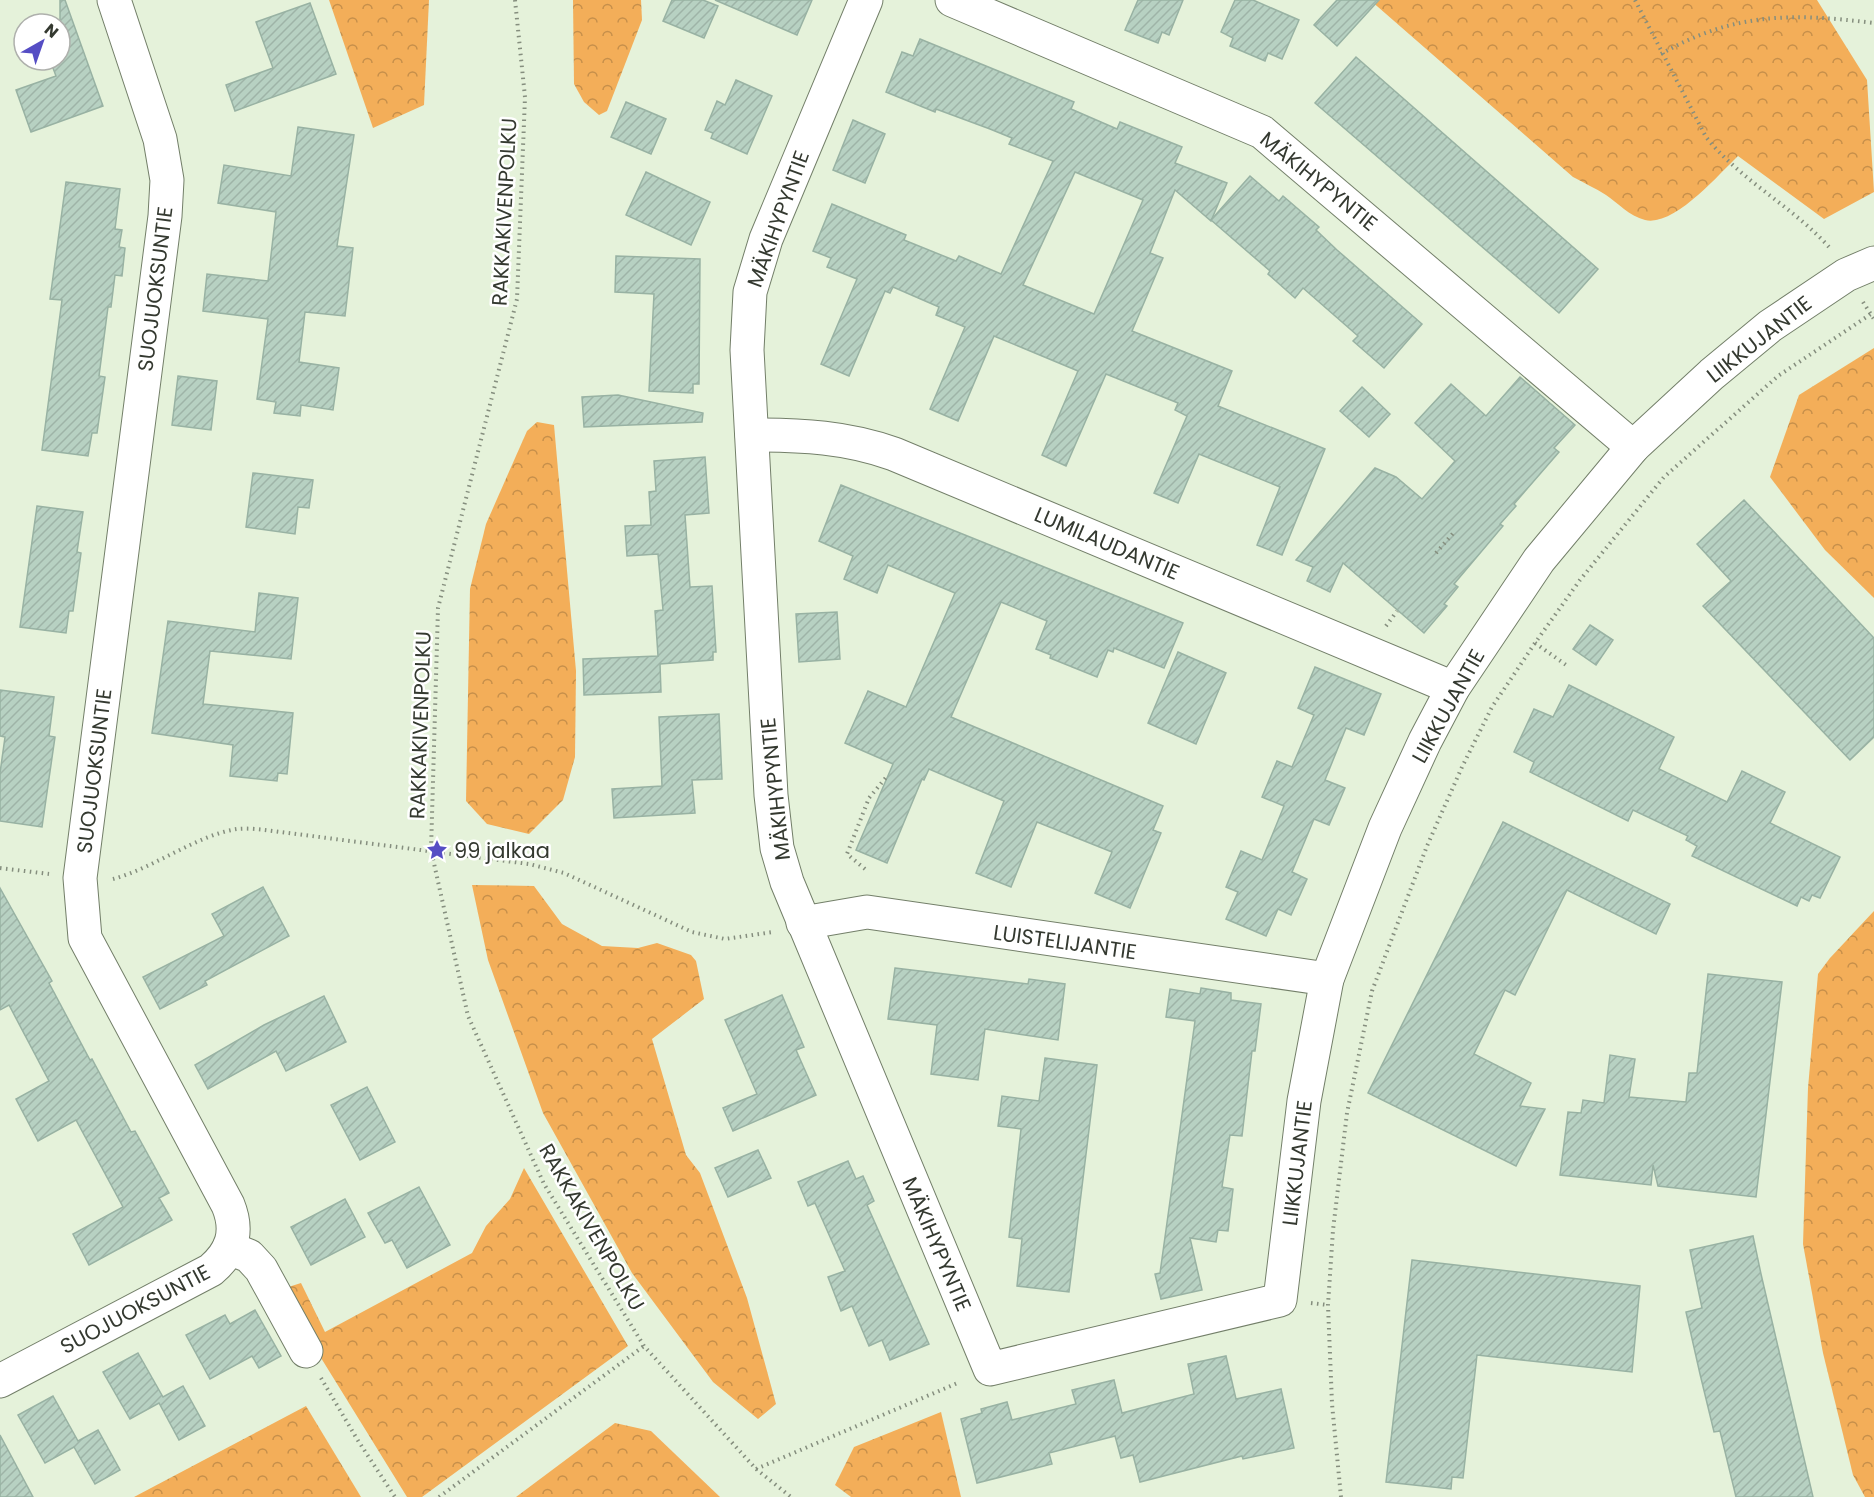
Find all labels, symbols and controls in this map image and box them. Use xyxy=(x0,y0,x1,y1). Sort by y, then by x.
north arrow xyxy=(12,12,72,72)
text: N xyxy=(39,18,63,44)
street label: RAKKAKIVENPOLKU xyxy=(485,117,523,307)
street label: MÄKIHYPYNTIE xyxy=(1254,125,1384,237)
street label: MÄKIHYPYNTIE xyxy=(740,147,816,291)
street label: SUOJUOKSUNTIE xyxy=(130,205,180,373)
street label: LIIKKUJANTIE xyxy=(1700,289,1818,389)
street label: LUMILAUDANTIE xyxy=(1030,499,1184,587)
street label: RAKKAKIVENPOLKU xyxy=(402,630,438,820)
street label: LIIKKUJANTIE xyxy=(1405,644,1491,768)
street label: SUOJUOKSUNTIE xyxy=(69,687,119,855)
street label: MÄKIHYPYNTIE xyxy=(753,716,797,862)
place label: 99 jalkaa xyxy=(454,836,550,865)
place icon: 99 jalkaa xyxy=(425,838,449,862)
street label: LUISTELIJANTIE xyxy=(991,918,1139,966)
street label: LIIKKUJANTIE xyxy=(1275,1099,1319,1227)
street label: RAKKAKIVENPOLKU xyxy=(532,1138,652,1316)
street label: MÄKIHYPYNTIE xyxy=(896,1172,978,1316)
street label: SUOJUOKSUNTIE xyxy=(55,1257,215,1361)

